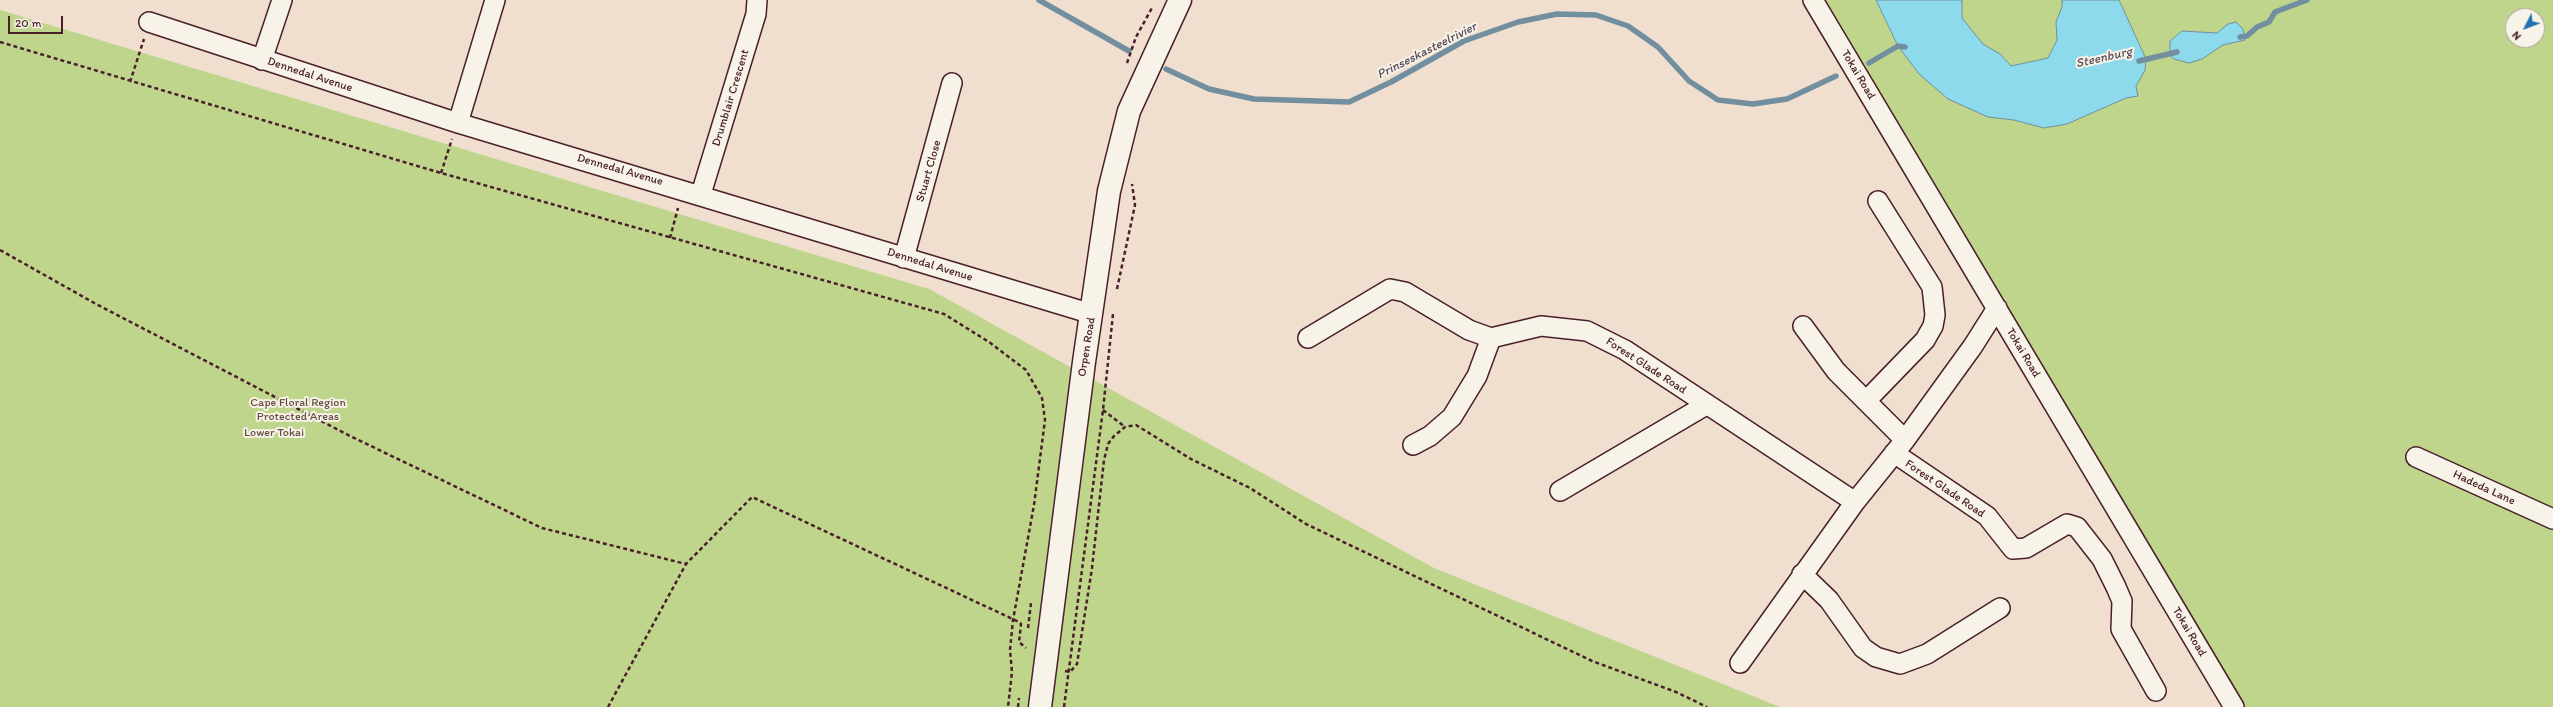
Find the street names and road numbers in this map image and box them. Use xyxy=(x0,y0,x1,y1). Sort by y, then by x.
street label: Drumblair Crescent xyxy=(709,48,753,148)
street label: Tokai Road xyxy=(1838,48,1878,102)
street label: Dennedal Avenue xyxy=(265,54,355,96)
street label: Stuart Close xyxy=(913,138,945,204)
street label: Dennedal Avenue xyxy=(575,151,665,189)
street label: Dennedal Avenue xyxy=(885,245,975,285)
street label: Orpen Road xyxy=(1075,316,1099,378)
street label: Tokai Road xyxy=(2003,326,2043,380)
street label: Forest Glade Road xyxy=(1603,334,1689,398)
street label: Forest Glade Road xyxy=(1902,457,1988,521)
street label: Hadeda Lane xyxy=(2451,467,2517,509)
street label: Tokai Road xyxy=(2169,605,2209,659)

